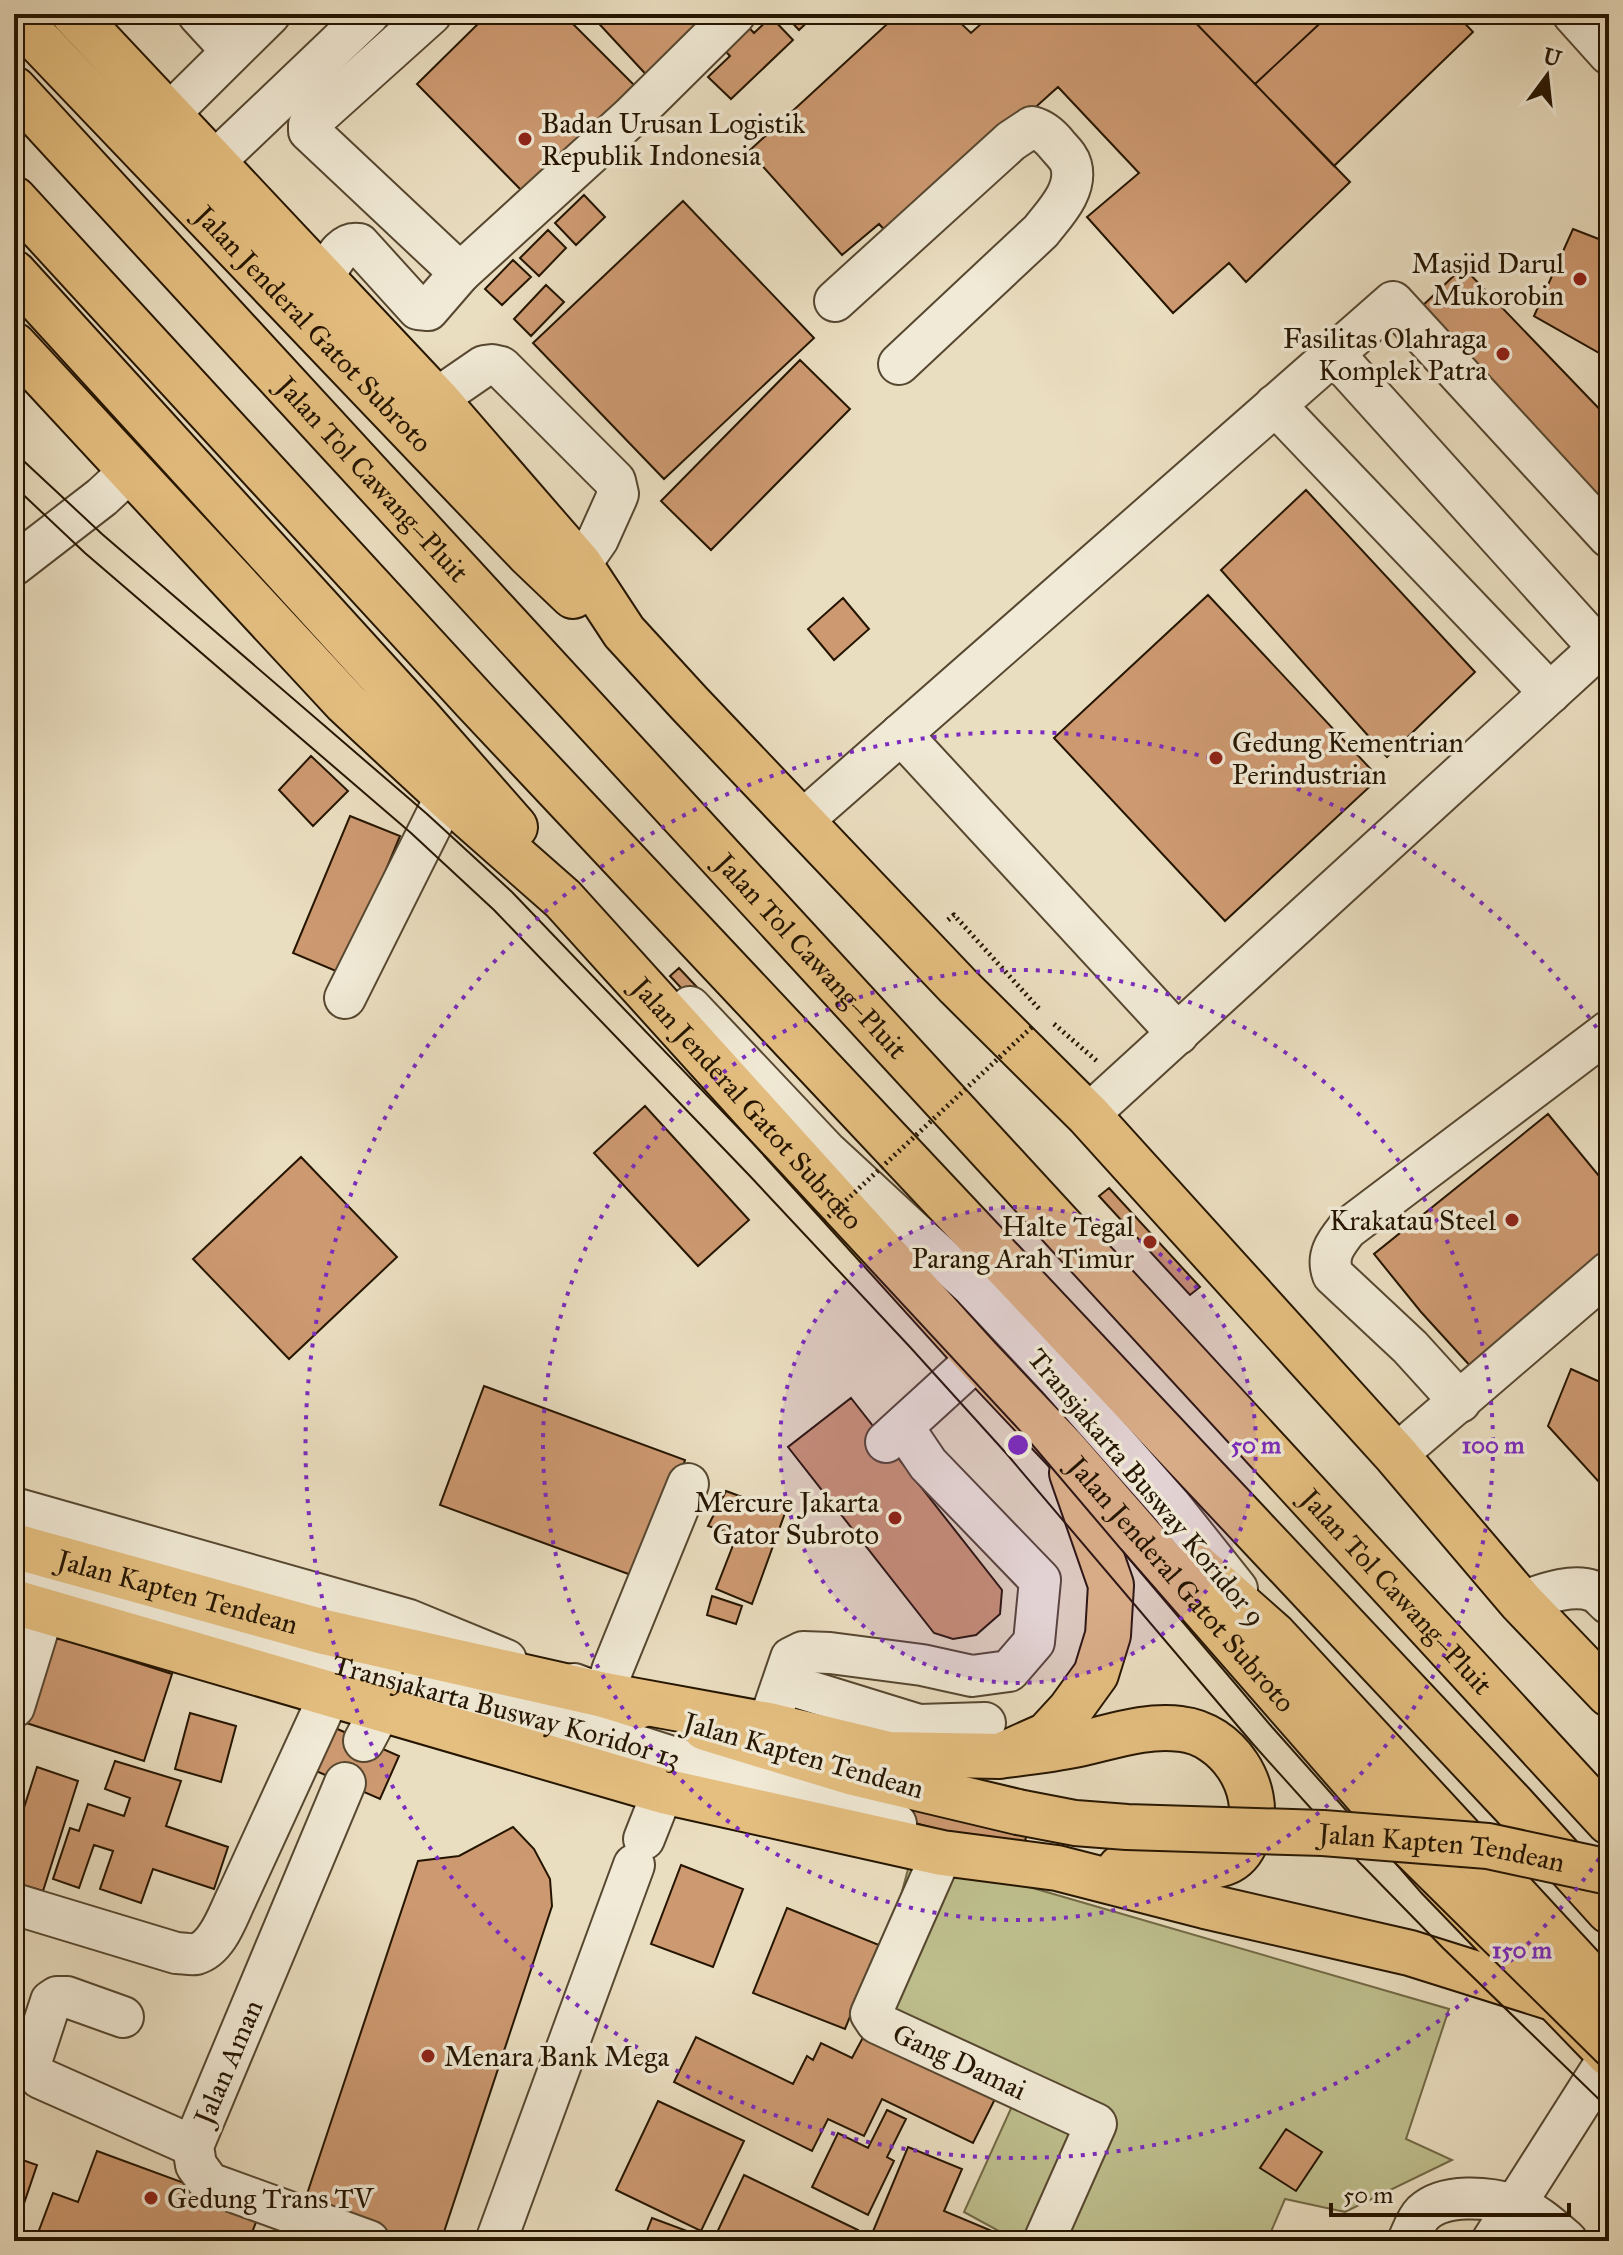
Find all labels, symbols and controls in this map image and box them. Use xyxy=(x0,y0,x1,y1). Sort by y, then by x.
north arrow xyxy=(1507,36,1587,116)
text: U xyxy=(1540,42,1565,73)
place label: Badan Urusan Logistik Republik Indonesia xyxy=(541,106,805,173)
marker: Badan Urusan Logistik Republik Indonesia xyxy=(516,130,534,148)
street label: Jalan Jenderal Gatot Subroto xyxy=(185,196,440,460)
place label: Masjid Darul Mukorobin xyxy=(1412,246,1564,313)
marker: Masjid Darul Mukorobin xyxy=(1571,270,1589,288)
place label: Fasilitas Olahraga Komplek Patra xyxy=(1283,321,1487,388)
marker: Fasilitas Olahraga Komplek Patra xyxy=(1494,345,1512,363)
street label: Jalan Tol Cawang–Pluit xyxy=(267,367,476,590)
place label: Gedung Kementrian Perindustrian xyxy=(1232,725,1464,792)
marker: Gedung Kementrian Perindustrian xyxy=(1207,749,1225,767)
street label: Jalan Tol Cawang–Pluit xyxy=(706,844,915,1066)
street label: Jalan Jenderal Gatot Subroto xyxy=(622,968,870,1237)
place label: Krakatau Steel xyxy=(1329,1203,1496,1238)
place label: Halte Tegal Parang Arah Timur xyxy=(912,1209,1134,1276)
marker: Krakatau Steel xyxy=(1503,1211,1521,1229)
marker: Halte Tegal Parang Arah Timur xyxy=(1141,1233,1159,1251)
street label: Transjakarta Busway Koridor 9 xyxy=(1020,1341,1273,1633)
text: 50 m xyxy=(1231,1430,1282,1460)
text: 100 m xyxy=(1462,1430,1525,1460)
centre of rings xyxy=(1004,1431,1032,1459)
street label: Jalan Jenderal Gatot Subroto xyxy=(1058,1447,1303,1720)
street label: Jalan Tol Cawang–Pluit xyxy=(1291,1479,1500,1702)
place label: Mercure Jakarta Gator Subroto xyxy=(694,1485,879,1552)
marker: Mercure Jakarta Gator Subroto xyxy=(886,1509,904,1527)
street label: Jalan Kapten Tendean xyxy=(51,1541,302,1642)
street label: Transjakarta Busway Koridor 13 xyxy=(328,1647,685,1776)
street label: Jalan Kapten Tendean xyxy=(677,1704,928,1806)
street label: Jalan Kapten Tendean xyxy=(1314,1815,1568,1880)
text: 150 m xyxy=(1492,1935,1553,1965)
street label: Jalan Aman xyxy=(185,1994,270,2133)
street label: Gang Damai xyxy=(887,2016,1032,2108)
place label: Menara Bank Mega xyxy=(444,2039,669,2074)
marker: Menara Bank Mega xyxy=(419,2047,437,2065)
scale bar xyxy=(1331,2167,1569,2217)
text: 50 m xyxy=(1343,2180,1393,2210)
place label: Gedung Trans TV xyxy=(167,2181,375,2216)
marker: Gedung Trans TV xyxy=(142,2189,160,2207)

